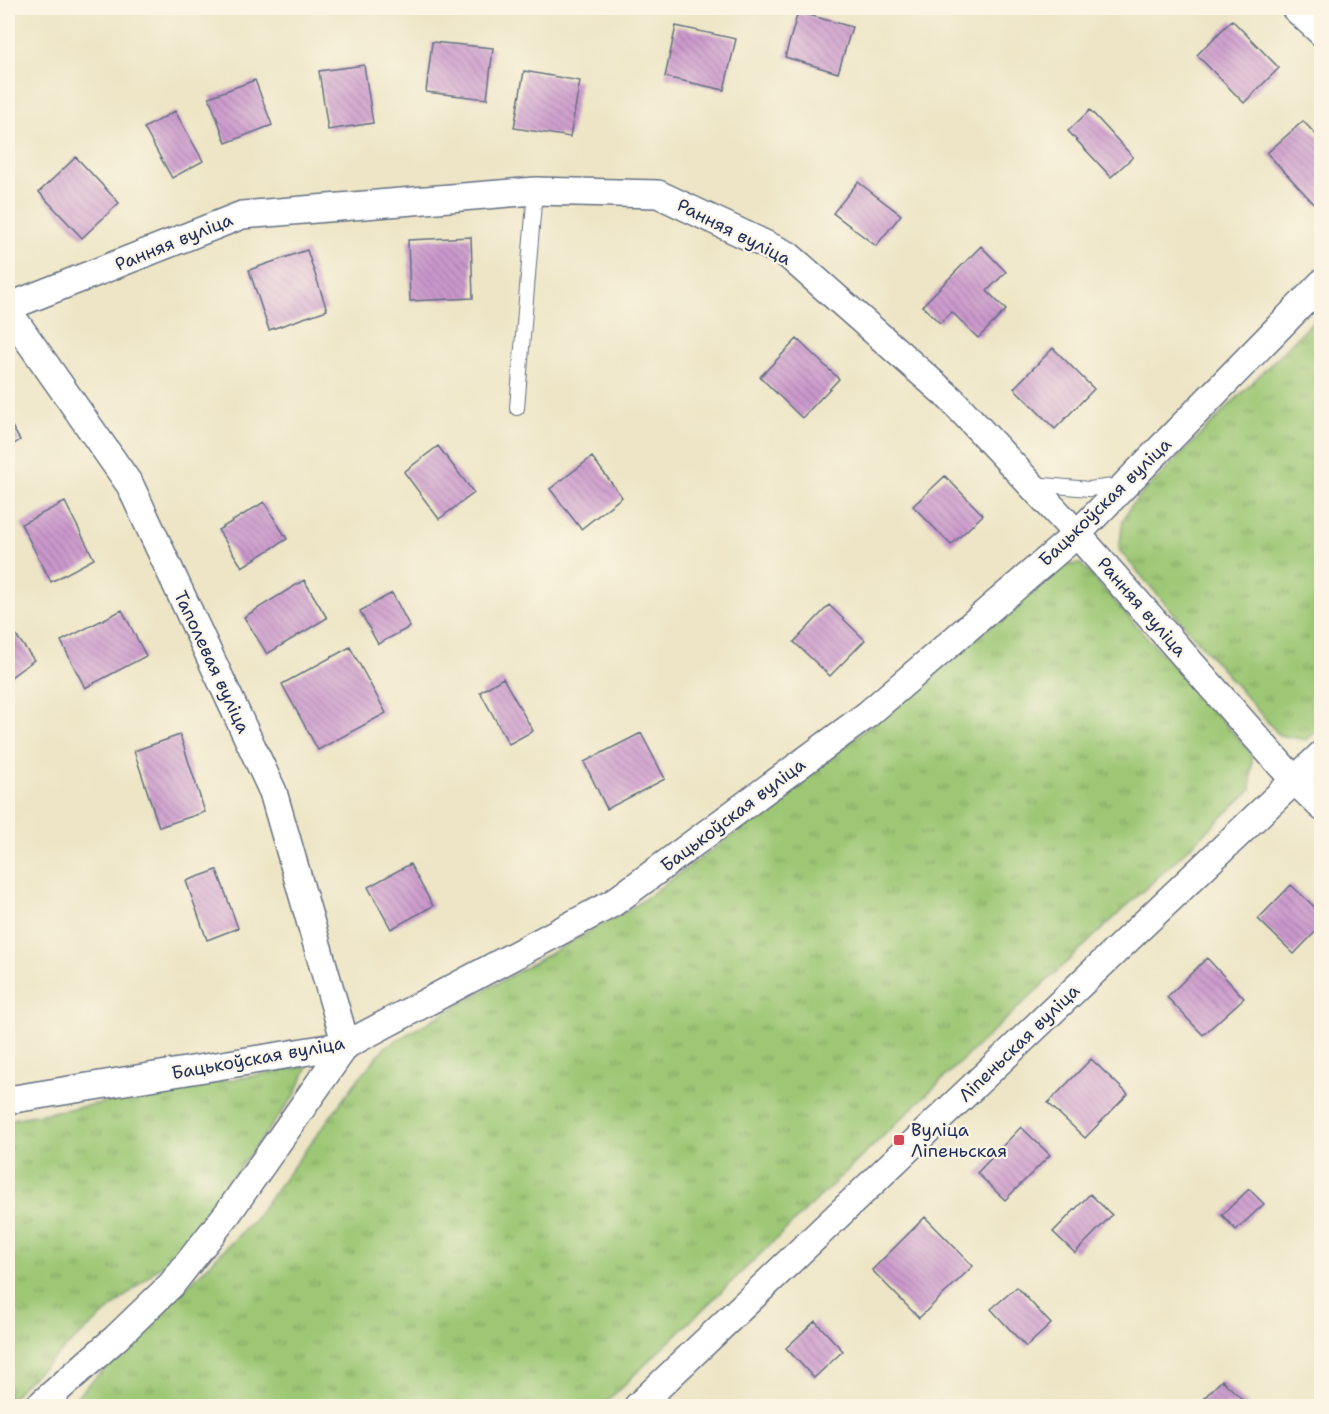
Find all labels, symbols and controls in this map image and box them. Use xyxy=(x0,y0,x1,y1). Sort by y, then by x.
street label: Ранняя вуліца xyxy=(673,193,795,271)
street label: Ранняя вуліца xyxy=(112,207,236,277)
street label: Бацькоўская вуліца xyxy=(1034,432,1176,572)
street label: Ранняя вуліца xyxy=(1092,552,1192,662)
street label: Таполевая вуліца xyxy=(168,587,256,737)
street label: Бацькоўская вуліца xyxy=(656,753,810,877)
street label: Ліпеньская вуліца xyxy=(953,979,1085,1107)
street label: Бацькоўская вуліца xyxy=(170,1031,346,1085)
place label: Вуліца Ліпеньская xyxy=(911,1118,1007,1163)
marker: Вуліца Ліпеньская xyxy=(892,1133,906,1147)

